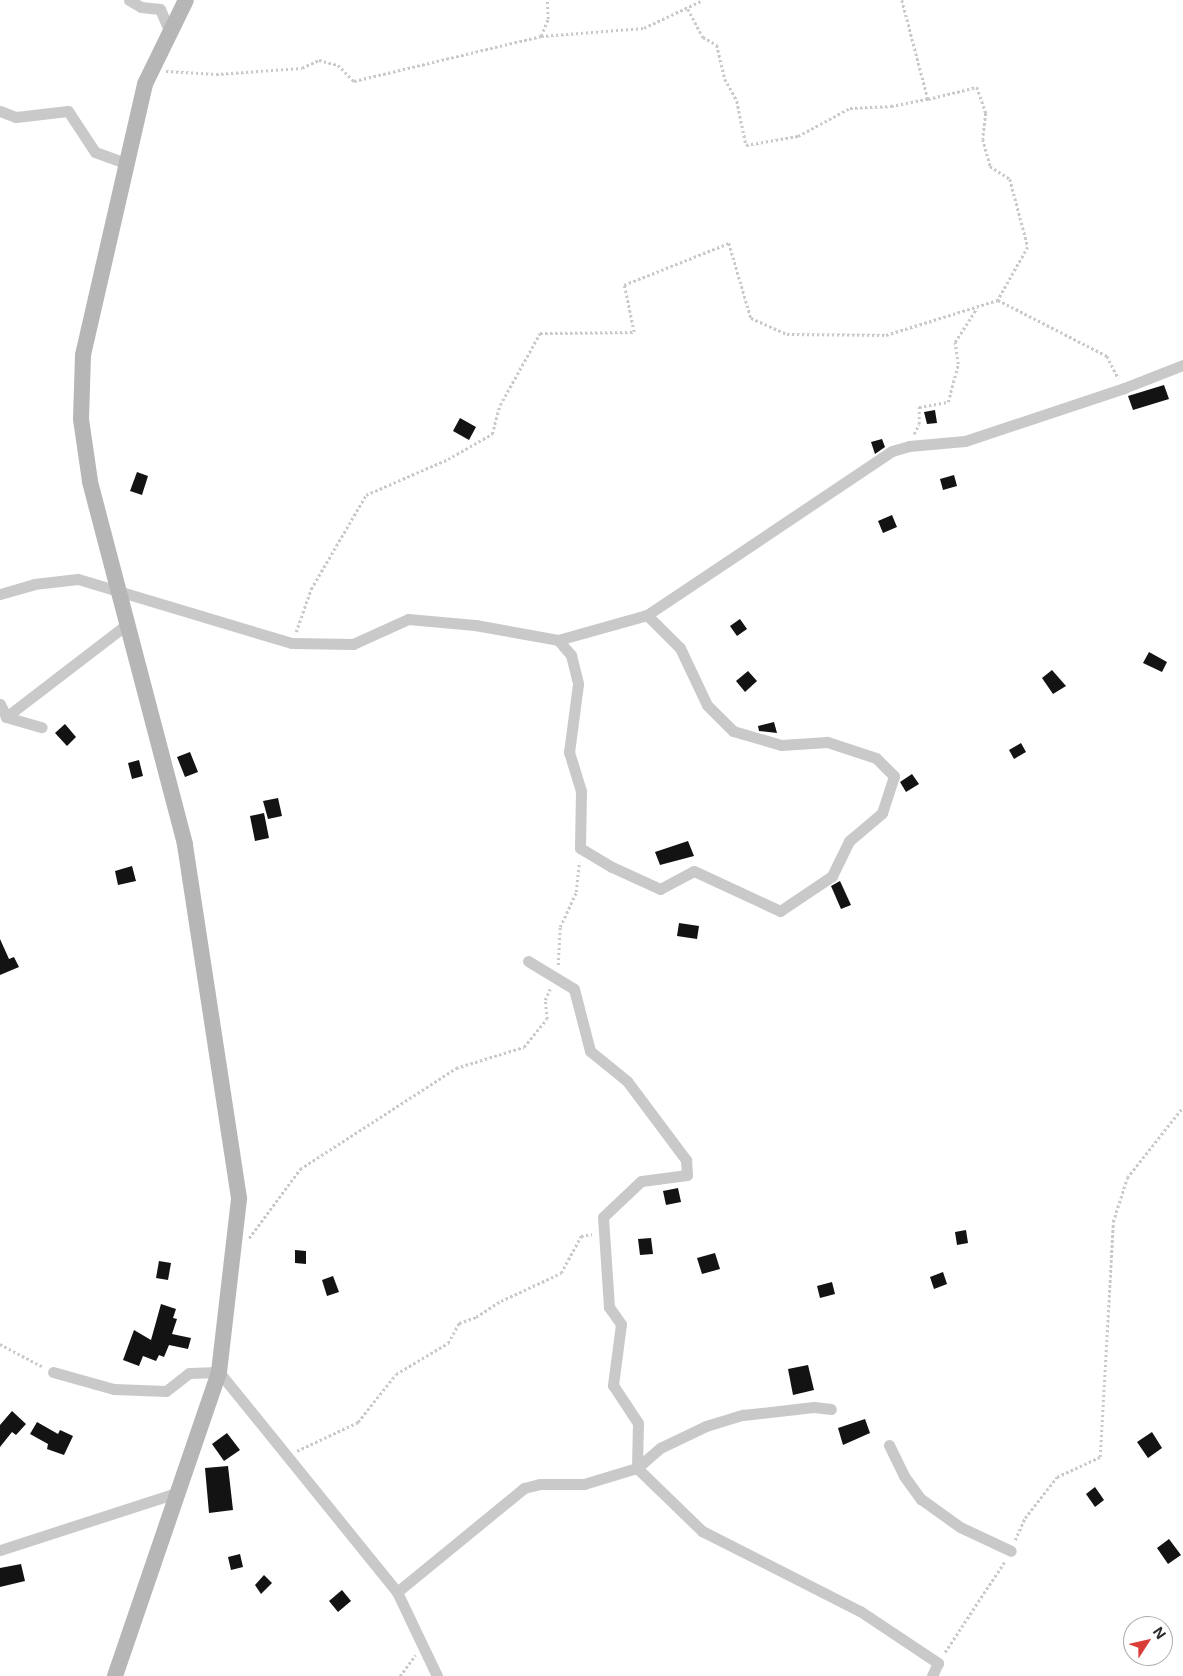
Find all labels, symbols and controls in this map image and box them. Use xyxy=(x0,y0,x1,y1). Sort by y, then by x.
north arrow xyxy=(1123,1616,1173,1666)
text: N xyxy=(1150,1623,1170,1642)

